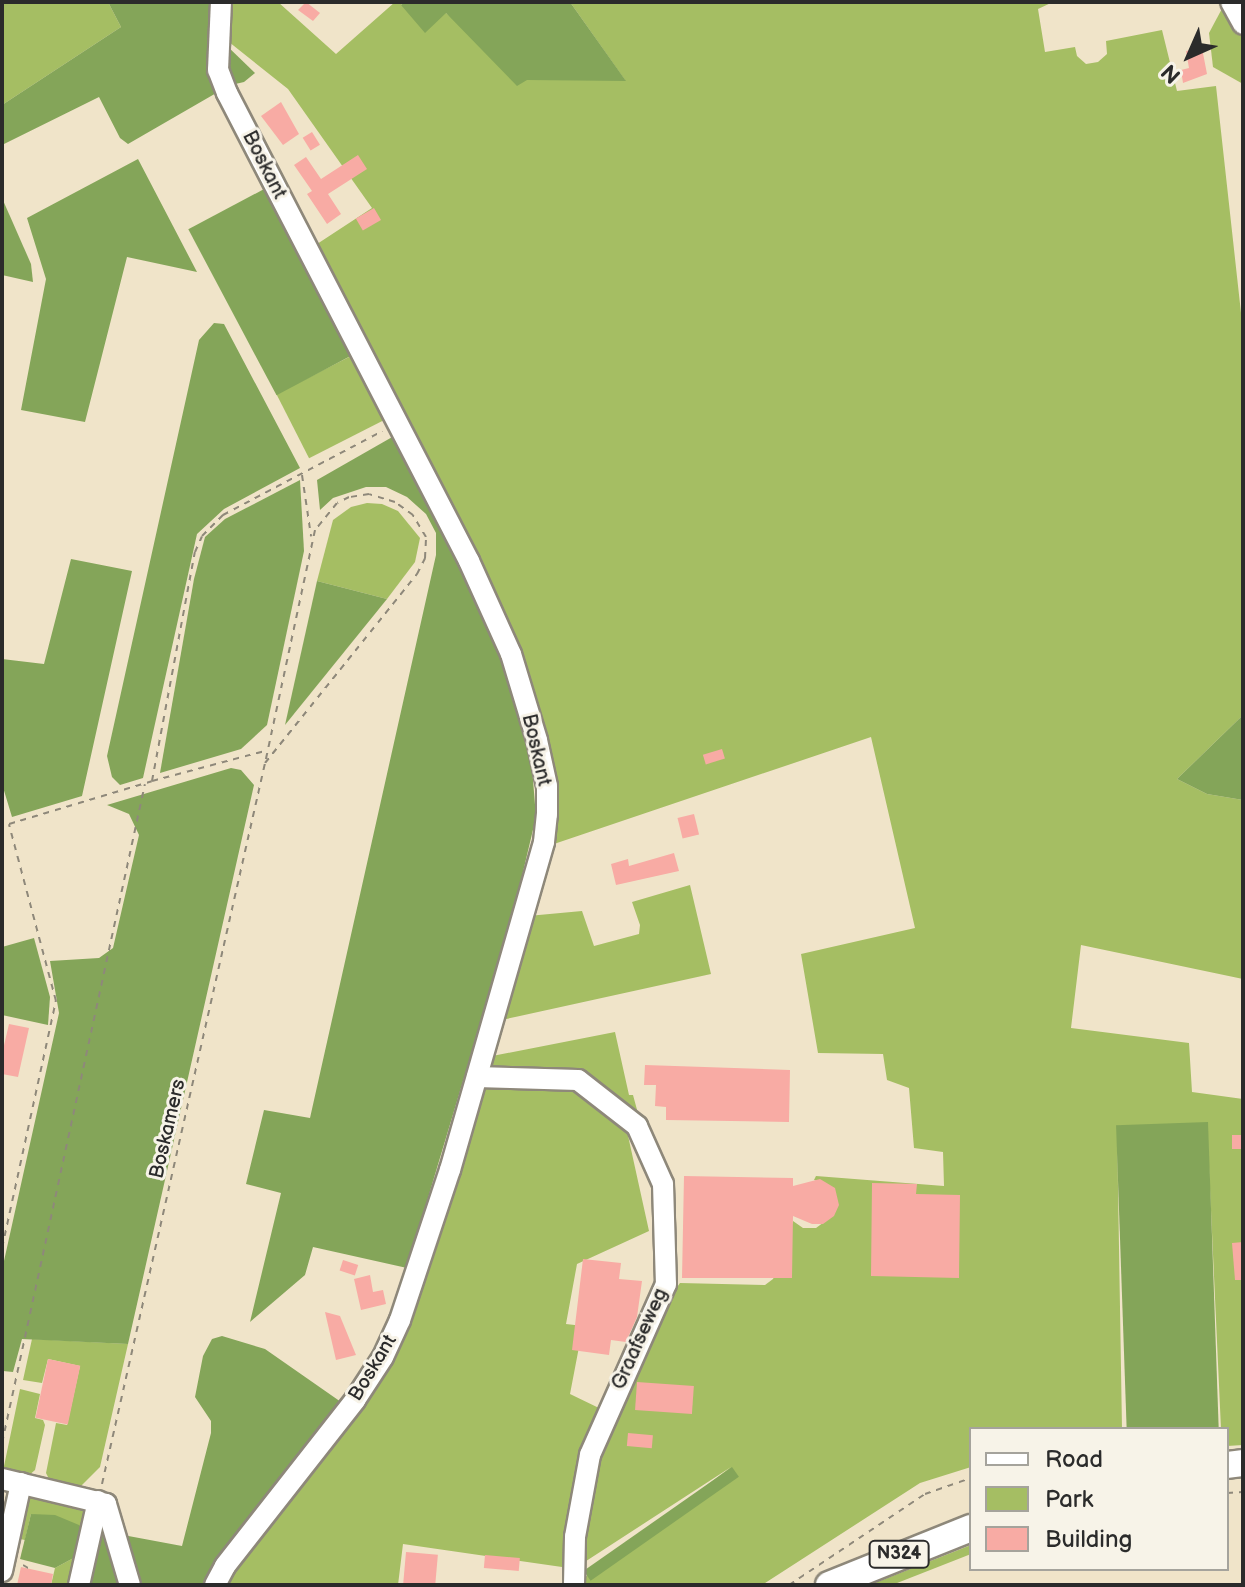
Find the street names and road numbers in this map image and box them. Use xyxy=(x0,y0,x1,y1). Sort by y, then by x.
street label: Boskant xyxy=(237,127,291,203)
street label: Boskant xyxy=(516,712,556,788)
street label: Boskamers xyxy=(145,1077,191,1181)
street label: Graafseweg xyxy=(607,1285,673,1393)
street label: Boskant xyxy=(344,1330,402,1406)
road number: N324 xyxy=(867,1540,931,1568)

